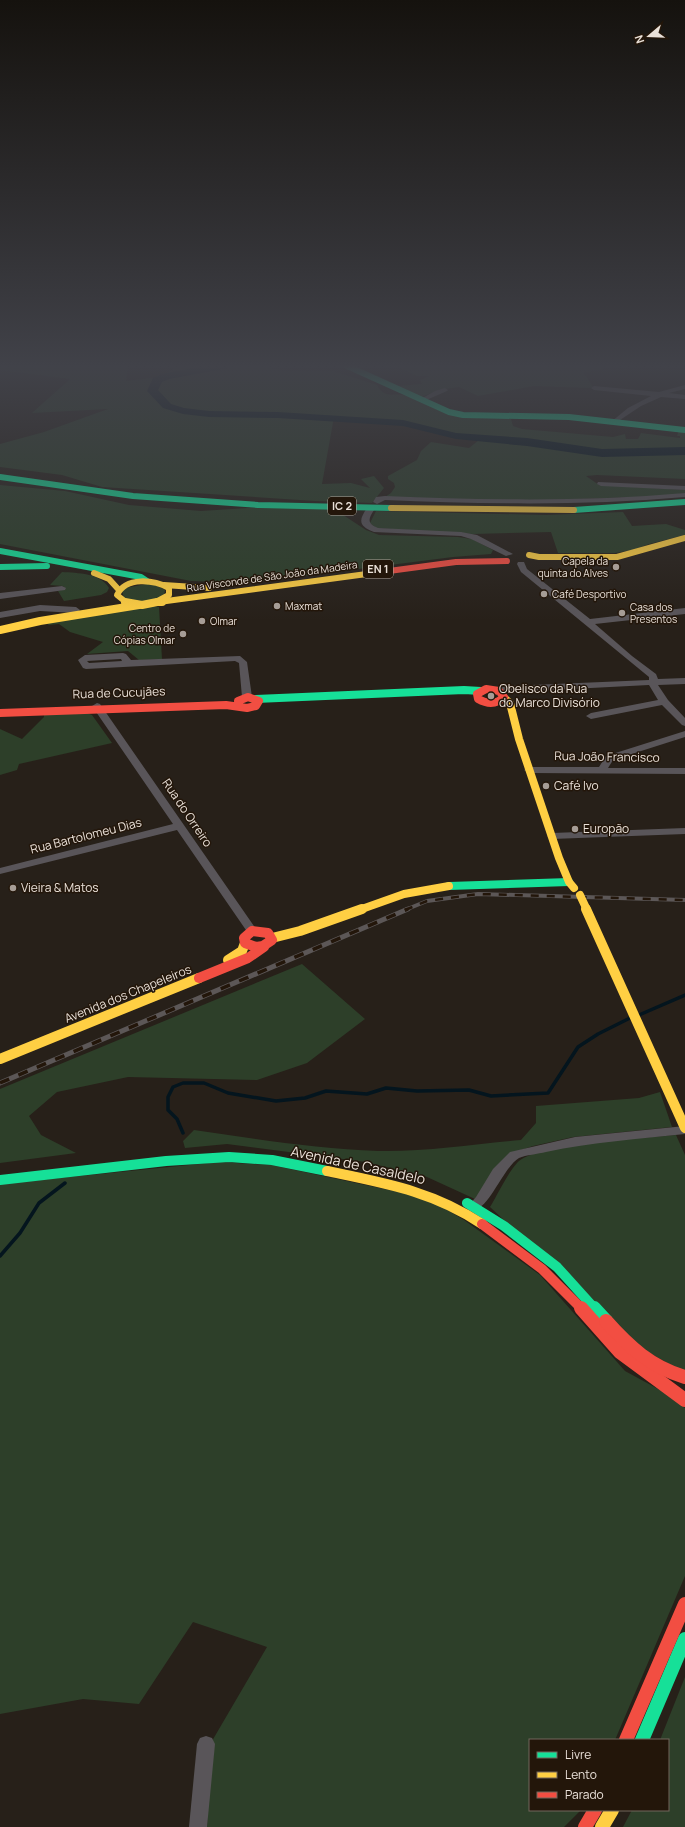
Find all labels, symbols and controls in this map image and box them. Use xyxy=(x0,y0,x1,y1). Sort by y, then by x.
north arrow xyxy=(629,16,669,56)
text: N xyxy=(631,33,647,46)
road number: IC 2 xyxy=(328,497,356,515)
place label: Capela da quinta do Alves xyxy=(538,554,608,580)
street label: Rua Visconde de São João da Madeira xyxy=(186,557,358,595)
road number: EN 1 xyxy=(363,560,393,578)
marker: Capela da quinta do Alves xyxy=(611,562,621,572)
place label: Café Desportivo xyxy=(552,587,627,601)
marker: Café Desportivo xyxy=(539,589,549,599)
place label: Maxmat xyxy=(285,599,322,613)
place label: Casa dos Presentos xyxy=(630,600,677,626)
marker: Maxmat xyxy=(272,601,282,611)
marker: Casa dos Presentos xyxy=(617,608,627,618)
place label: Olmar xyxy=(210,614,238,628)
marker: Olmar xyxy=(197,616,207,626)
place label: Centro de Cópias Olmar xyxy=(114,621,175,647)
marker: Centro de Cópias Olmar xyxy=(178,629,188,639)
place label: Obelisco da Rua do Marco Divisório xyxy=(499,680,600,711)
street label: Rua de Cucujães xyxy=(72,682,166,703)
marker: Obelisco da Rua do Marco Divisório xyxy=(486,691,496,701)
street label: Rua João Francisco xyxy=(554,747,660,766)
street label: Rua do Orreiro xyxy=(158,775,216,850)
place label: Café Ivo xyxy=(554,777,599,794)
marker: Café Ivo xyxy=(541,781,551,791)
street label: Rua Bartolomeu Dias xyxy=(28,813,143,858)
place label: Europão xyxy=(583,820,629,837)
marker: Europão xyxy=(570,824,580,834)
place label: Vieira & Matos xyxy=(21,879,99,896)
marker: Vieira & Matos xyxy=(8,883,18,893)
street label: Avenida dos Chapeleiros xyxy=(62,960,194,1027)
street label: Avenida de Casaldelo xyxy=(289,1141,427,1188)
legend xyxy=(529,1739,669,1811)
text: Livre xyxy=(565,1746,591,1763)
text: Lento xyxy=(565,1766,597,1783)
text: Parado xyxy=(565,1786,604,1803)

